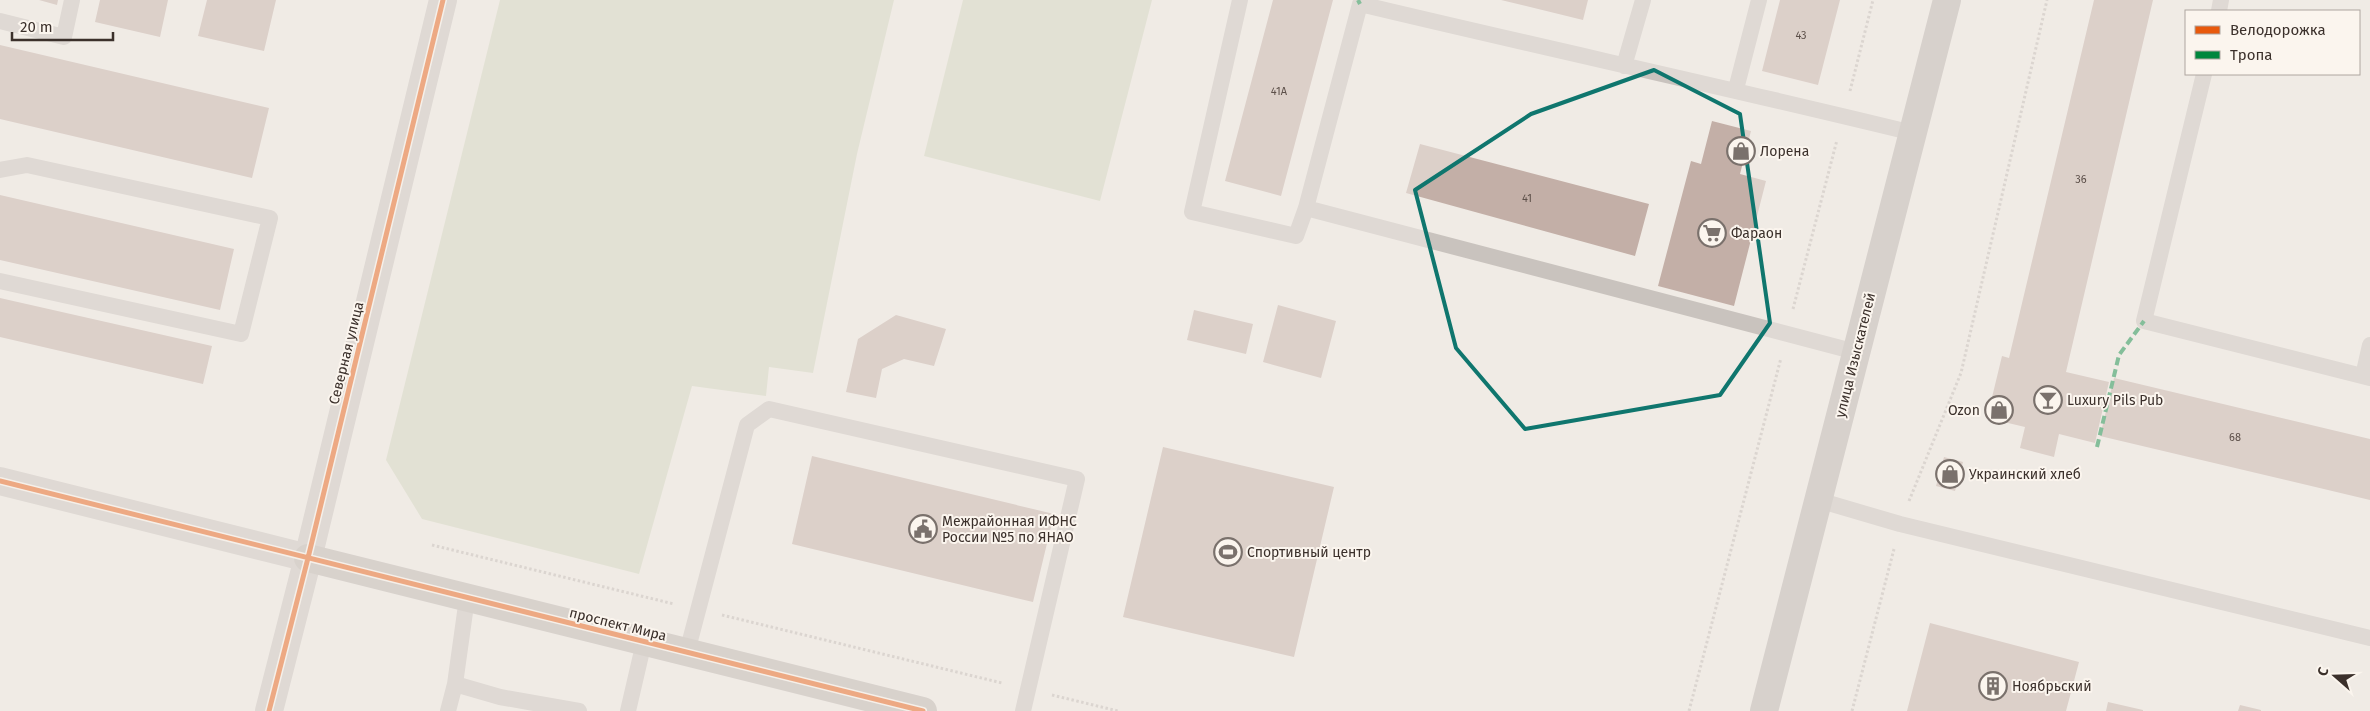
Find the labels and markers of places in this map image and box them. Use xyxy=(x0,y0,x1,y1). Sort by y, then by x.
shop icon: Лорена xyxy=(1726,136,1756,166)
place label: Лорена xyxy=(1760,143,1809,160)
supermarket icon: Фараон xyxy=(1697,218,1727,248)
place label: Фараон xyxy=(1731,225,1782,242)
bar icon: Luxury Pils Pub xyxy=(2033,385,2063,415)
place label: Luxury Pils Pub xyxy=(2067,392,2163,409)
shop icon: Ozon xyxy=(1984,395,2014,425)
place label: Ozon xyxy=(1948,402,1980,419)
shop icon: Украинский хлеб xyxy=(1935,459,1965,489)
place label: Украинский хлеб xyxy=(1969,466,2081,483)
place label: Межрайонная ИФНС России №5 по ЯНАО xyxy=(942,513,1077,546)
public building icon: Межрайонная ИФНС России №5 по ЯНАО xyxy=(908,514,938,544)
sports icon: Спортивный центр xyxy=(1213,537,1243,567)
place label: Спортивный центр xyxy=(1247,544,1371,561)
building icon: Ноябрьский xyxy=(1978,671,2008,701)
place label: Ноябрьский xyxy=(2012,678,2092,695)

